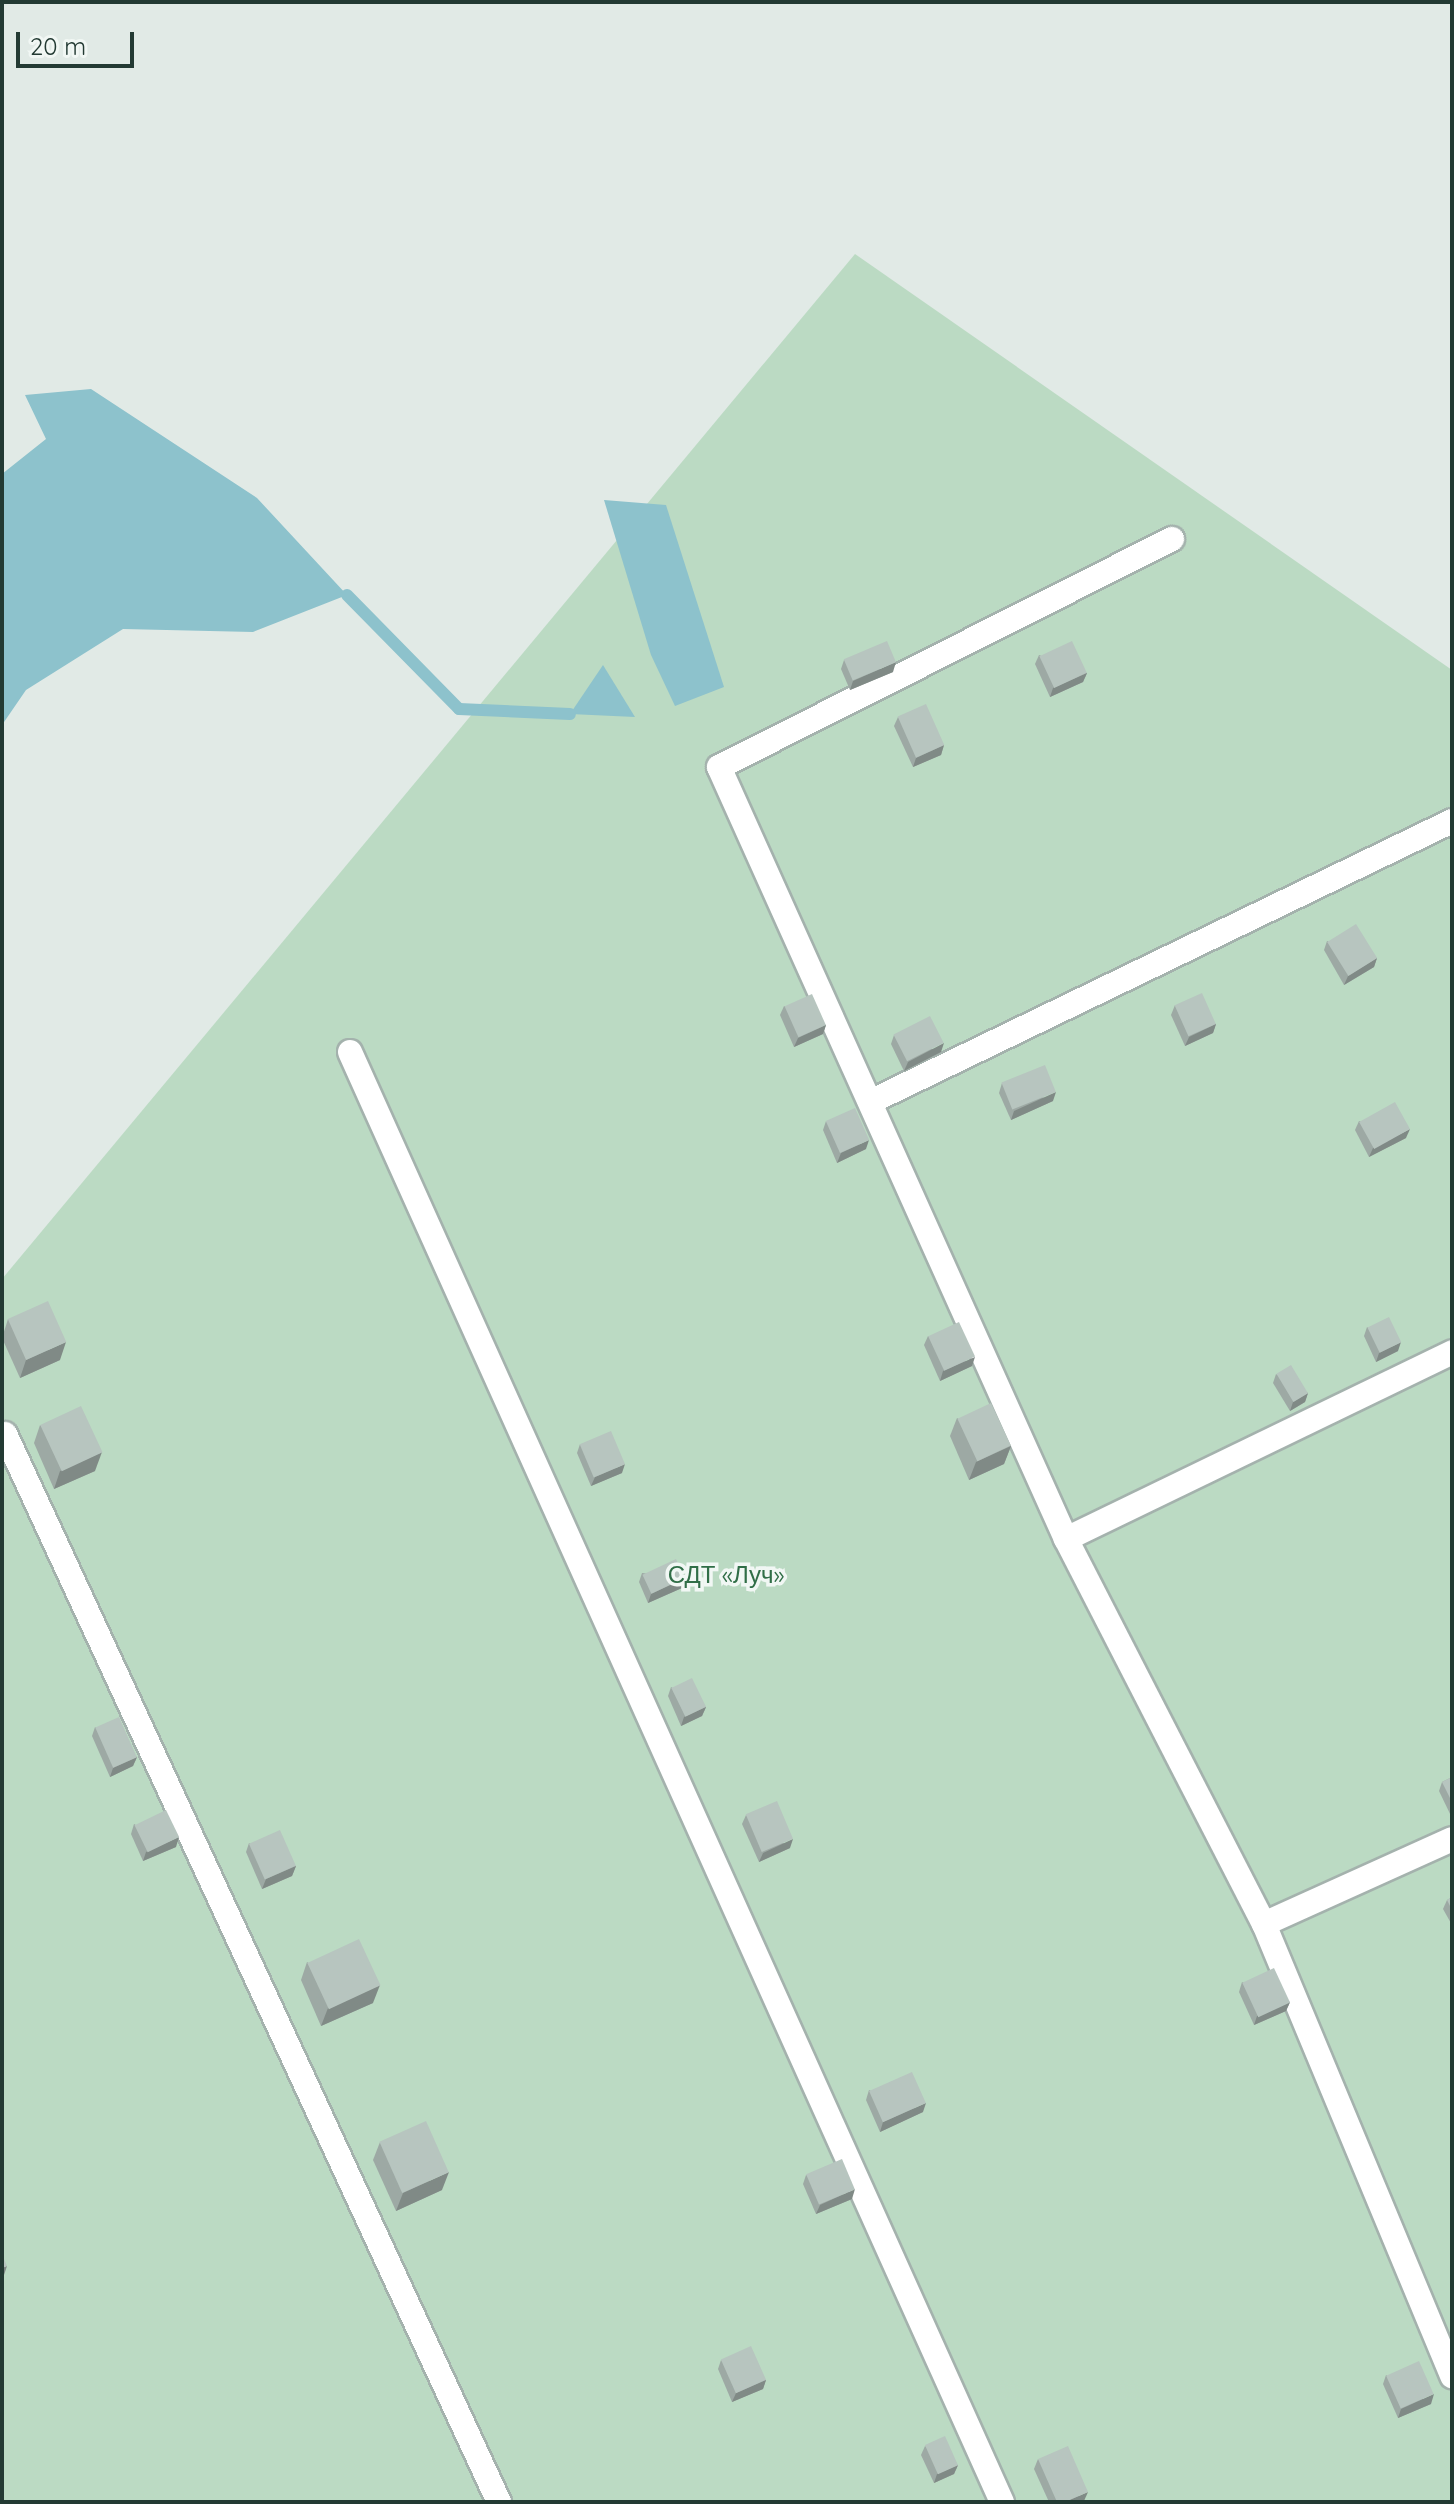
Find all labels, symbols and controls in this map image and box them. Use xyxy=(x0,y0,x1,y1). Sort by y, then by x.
scale bar xyxy=(20,16,138,66)
text: 20 m xyxy=(30,31,86,61)
park label: СДТ «Луч» xyxy=(668,1561,784,1589)

